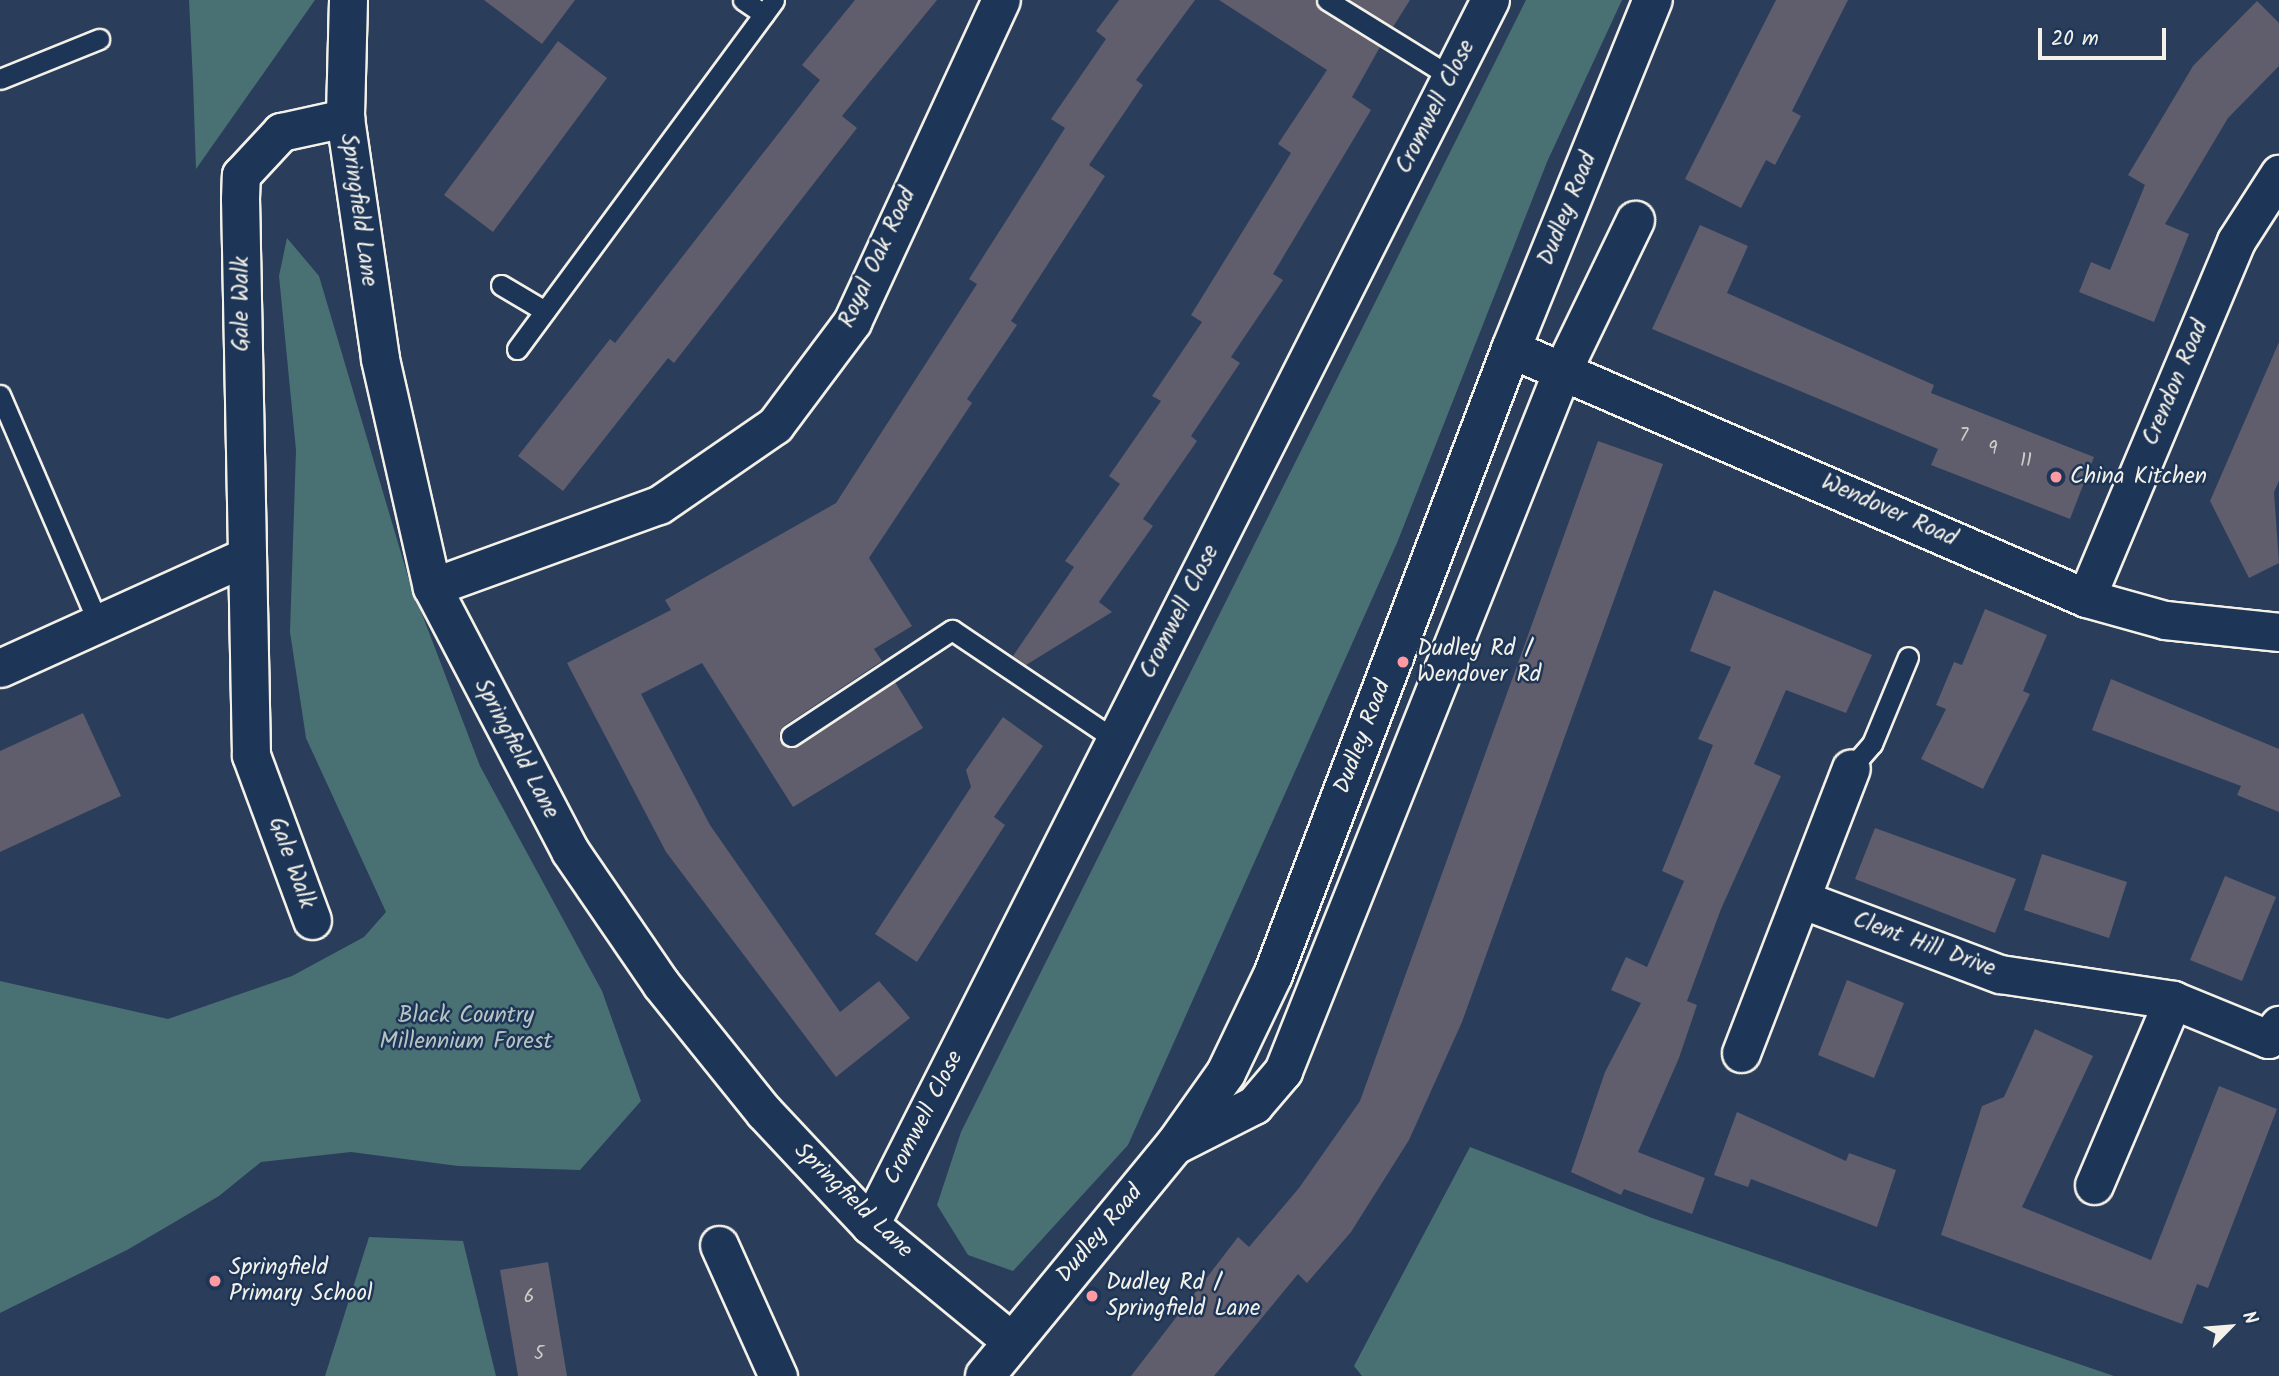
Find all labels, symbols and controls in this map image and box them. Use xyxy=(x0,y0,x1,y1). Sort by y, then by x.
scale bar xyxy=(2041,14,2169,58)
text: 20 m xyxy=(2051,23,2099,56)
street label: Cromwell Close xyxy=(1390,36,1482,178)
street label: Springfield Lane xyxy=(334,132,382,288)
street label: Dudley Road xyxy=(1533,148,1603,270)
street label: Royal Oak Road xyxy=(834,184,922,332)
street label: Gale Walk xyxy=(228,256,256,352)
street label: Crendon Road xyxy=(2137,316,2215,450)
house number: 7 xyxy=(1960,426,1968,448)
house number: 9 xyxy=(1988,439,1998,461)
house number: 11 xyxy=(2020,451,2032,473)
place label: China Kitchen xyxy=(2070,463,2207,491)
street label: Wendover Road xyxy=(1817,469,1961,553)
marker: China Kitchen xyxy=(2048,469,2064,485)
street label: Cromwell Close xyxy=(1134,541,1226,683)
place label: Dudley Rd / Wendover Rd xyxy=(1417,635,1541,689)
marker: Dudley Rd / Wendover Rd xyxy=(1395,654,1411,670)
street label: Springfield Lane xyxy=(468,674,564,824)
street label: Dudley Road xyxy=(1329,676,1397,798)
street label: Gale Walk xyxy=(262,814,320,912)
street label: Clent Hill Drive xyxy=(1849,906,1999,984)
park label: Black Country Millennium Forest xyxy=(380,1002,552,1056)
street label: Cromwell Close xyxy=(878,1047,970,1189)
street label: Springfield Lane xyxy=(788,1137,918,1265)
street label: Dudley Road xyxy=(1051,1179,1149,1289)
place label: Springfield Primary School xyxy=(229,1254,373,1308)
place label: Dudley Rd / Springfield Lane xyxy=(1106,1269,1260,1323)
marker: Springfield Primary School xyxy=(207,1273,223,1289)
house number: 6 xyxy=(524,1287,534,1309)
marker: Dudley Rd / Springfield Lane xyxy=(1084,1288,1100,1304)
north arrow xyxy=(2195,1292,2265,1362)
text: N xyxy=(2233,1306,2265,1330)
house number: 5 xyxy=(534,1344,544,1366)

